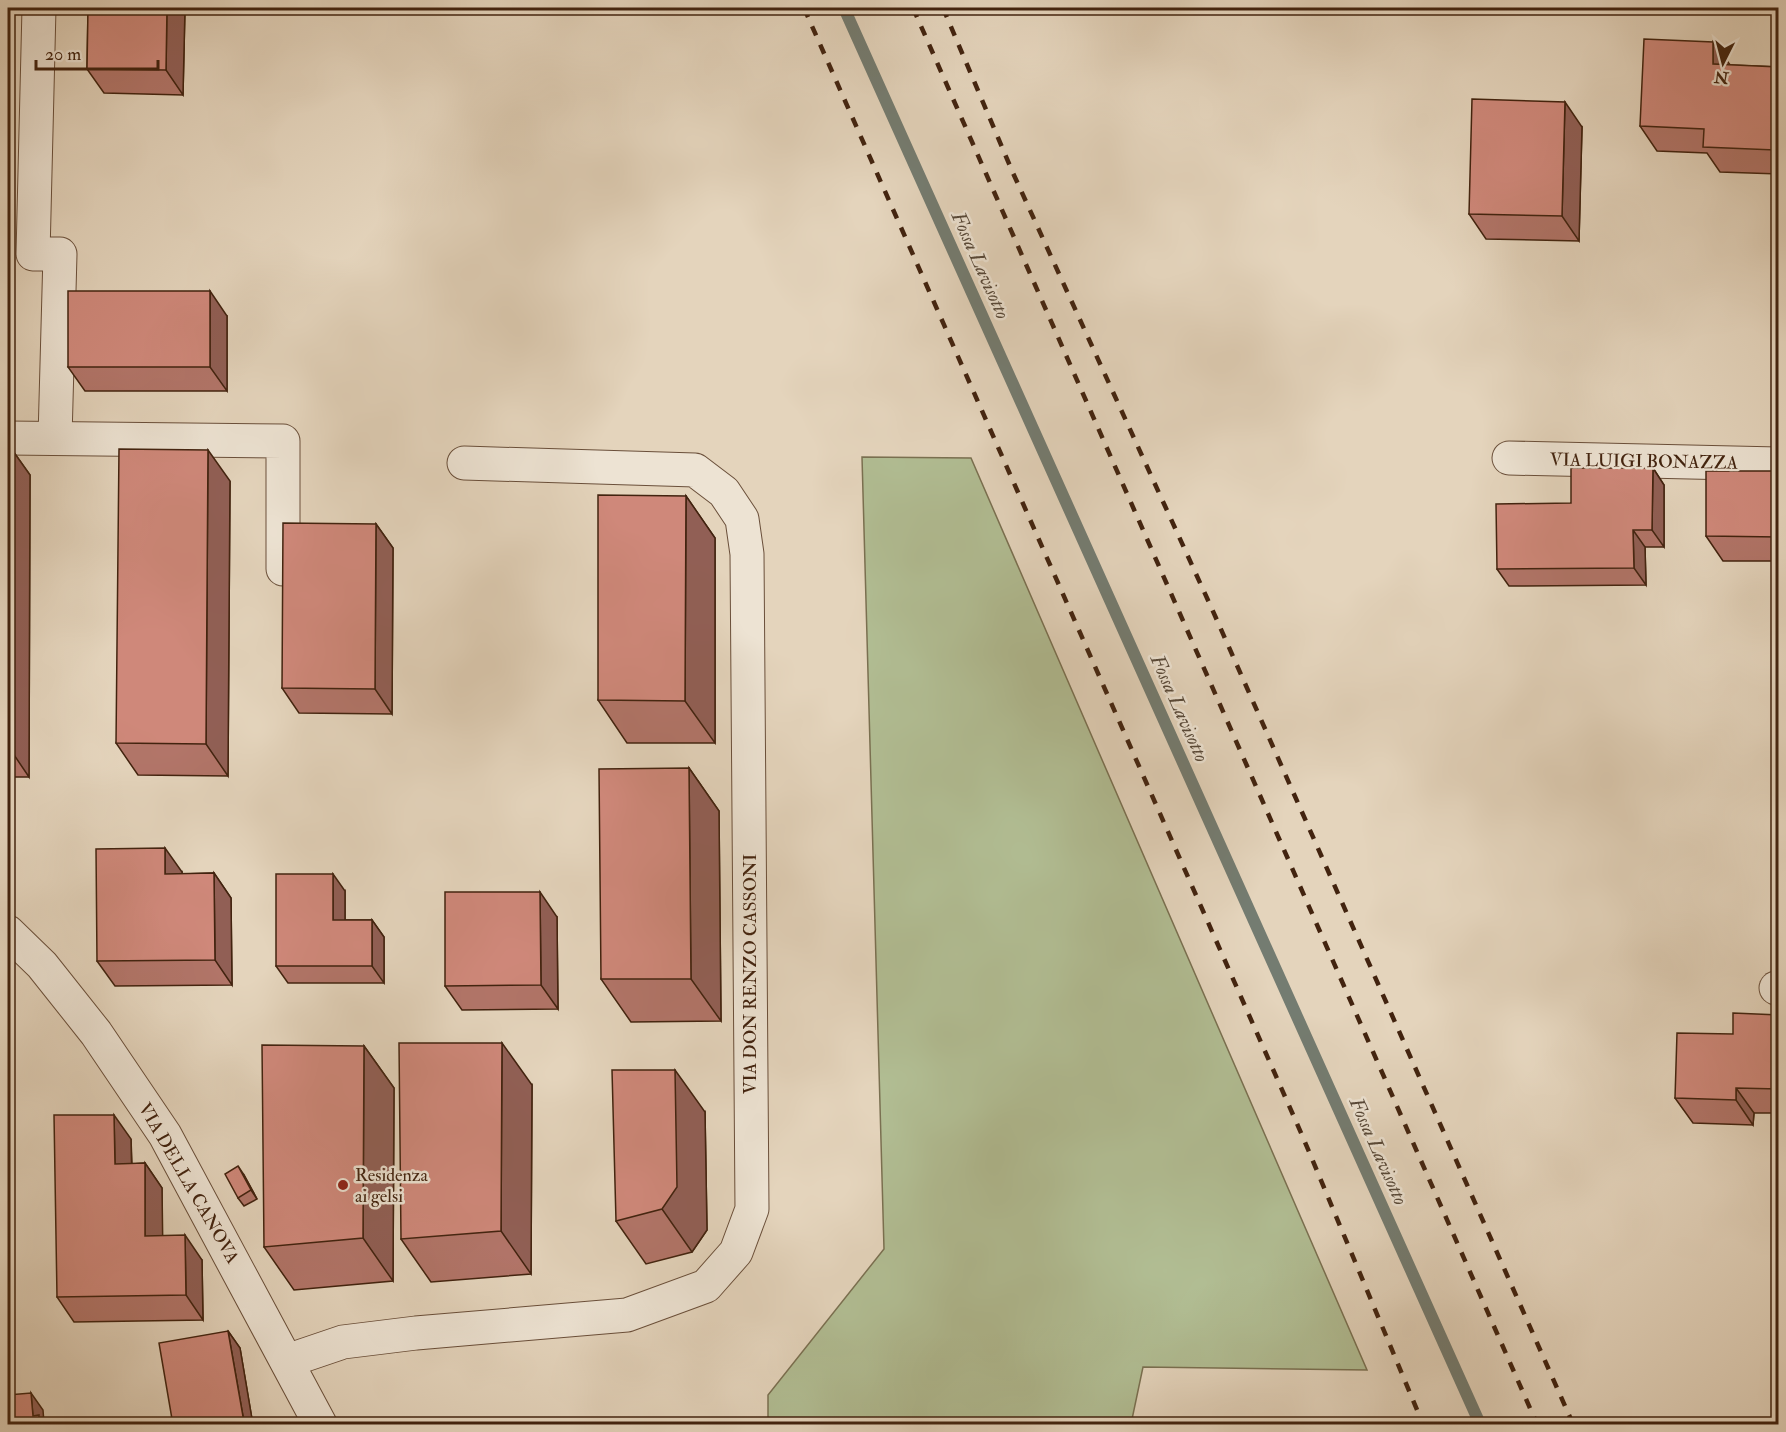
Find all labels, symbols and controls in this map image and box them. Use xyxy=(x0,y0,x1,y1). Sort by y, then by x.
scale bar xyxy=(36,33,158,71)
north arrow xyxy=(1693,33,1753,93)
text: 20 m xyxy=(45,43,81,66)
text: N xyxy=(1713,66,1731,88)
water label: Fossa Lavisotto xyxy=(945,207,1015,323)
street label: VIA LUIGI BONAZZA xyxy=(1550,448,1739,475)
water label: Fossa Lavisotto xyxy=(1144,650,1214,766)
street label: VIA DON RENZO CASSONI xyxy=(739,854,762,1094)
water label: Fossa Lavisotto xyxy=(1343,1093,1413,1209)
street label: VIA DELLA CANOVA xyxy=(133,1099,244,1268)
place label: Residenza ai gelsi xyxy=(355,1164,429,1208)
marker: Residenza ai gelsi xyxy=(336,1178,350,1192)

